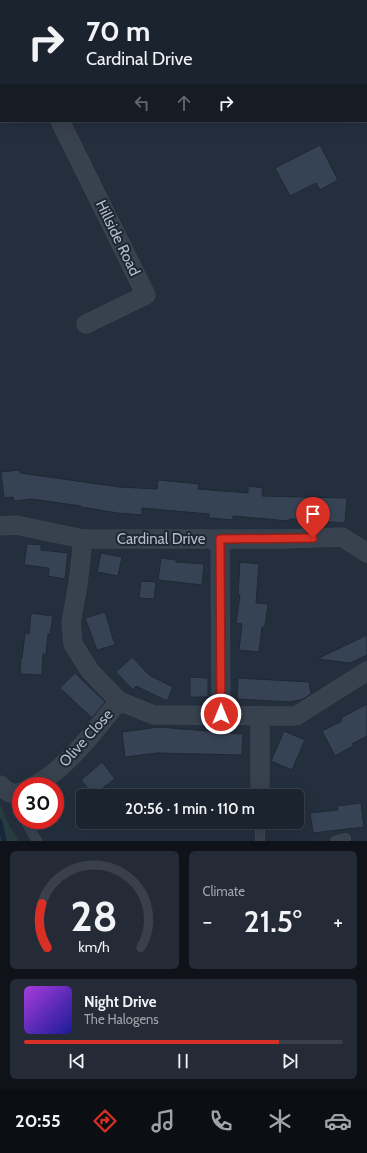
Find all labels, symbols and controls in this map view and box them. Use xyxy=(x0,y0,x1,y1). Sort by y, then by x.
text: 70 m xyxy=(86,14,150,48)
icon: right xyxy=(20,16,72,68)
text: Cardinal Drive xyxy=(86,48,192,70)
icon: left xyxy=(131,92,153,114)
icon: ahead xyxy=(173,92,195,114)
icon: right xyxy=(215,92,237,114)
street label: Hillside Road xyxy=(92,197,144,279)
pin xyxy=(296,497,330,538)
icon: arrive xyxy=(302,503,324,525)
street label: Cardinal Drive xyxy=(117,530,206,548)
position arrow xyxy=(200,693,242,735)
street label: Olive Close xyxy=(55,705,117,771)
speed limit sign: 30 xyxy=(12,777,64,829)
text: 20:56 · 1 min · 110 m xyxy=(125,800,255,818)
text: Climate xyxy=(203,883,245,899)
text: 28 xyxy=(71,891,118,941)
text: 21.5° xyxy=(244,903,302,940)
text: − xyxy=(203,908,212,935)
text: + xyxy=(333,908,343,935)
text: km/h xyxy=(79,938,110,956)
text: Night Drive xyxy=(84,993,157,1011)
text: The Halogens xyxy=(84,1011,159,1027)
icon: previous xyxy=(66,1050,88,1072)
icon: pause xyxy=(172,1050,194,1072)
icon: next xyxy=(279,1050,301,1072)
icon: directions xyxy=(91,1107,119,1135)
icon: music xyxy=(149,1107,177,1135)
icon: phone xyxy=(207,1107,235,1135)
icon: climate xyxy=(266,1107,294,1135)
icon: car xyxy=(324,1107,352,1135)
text: 20:55 xyxy=(15,1110,61,1132)

